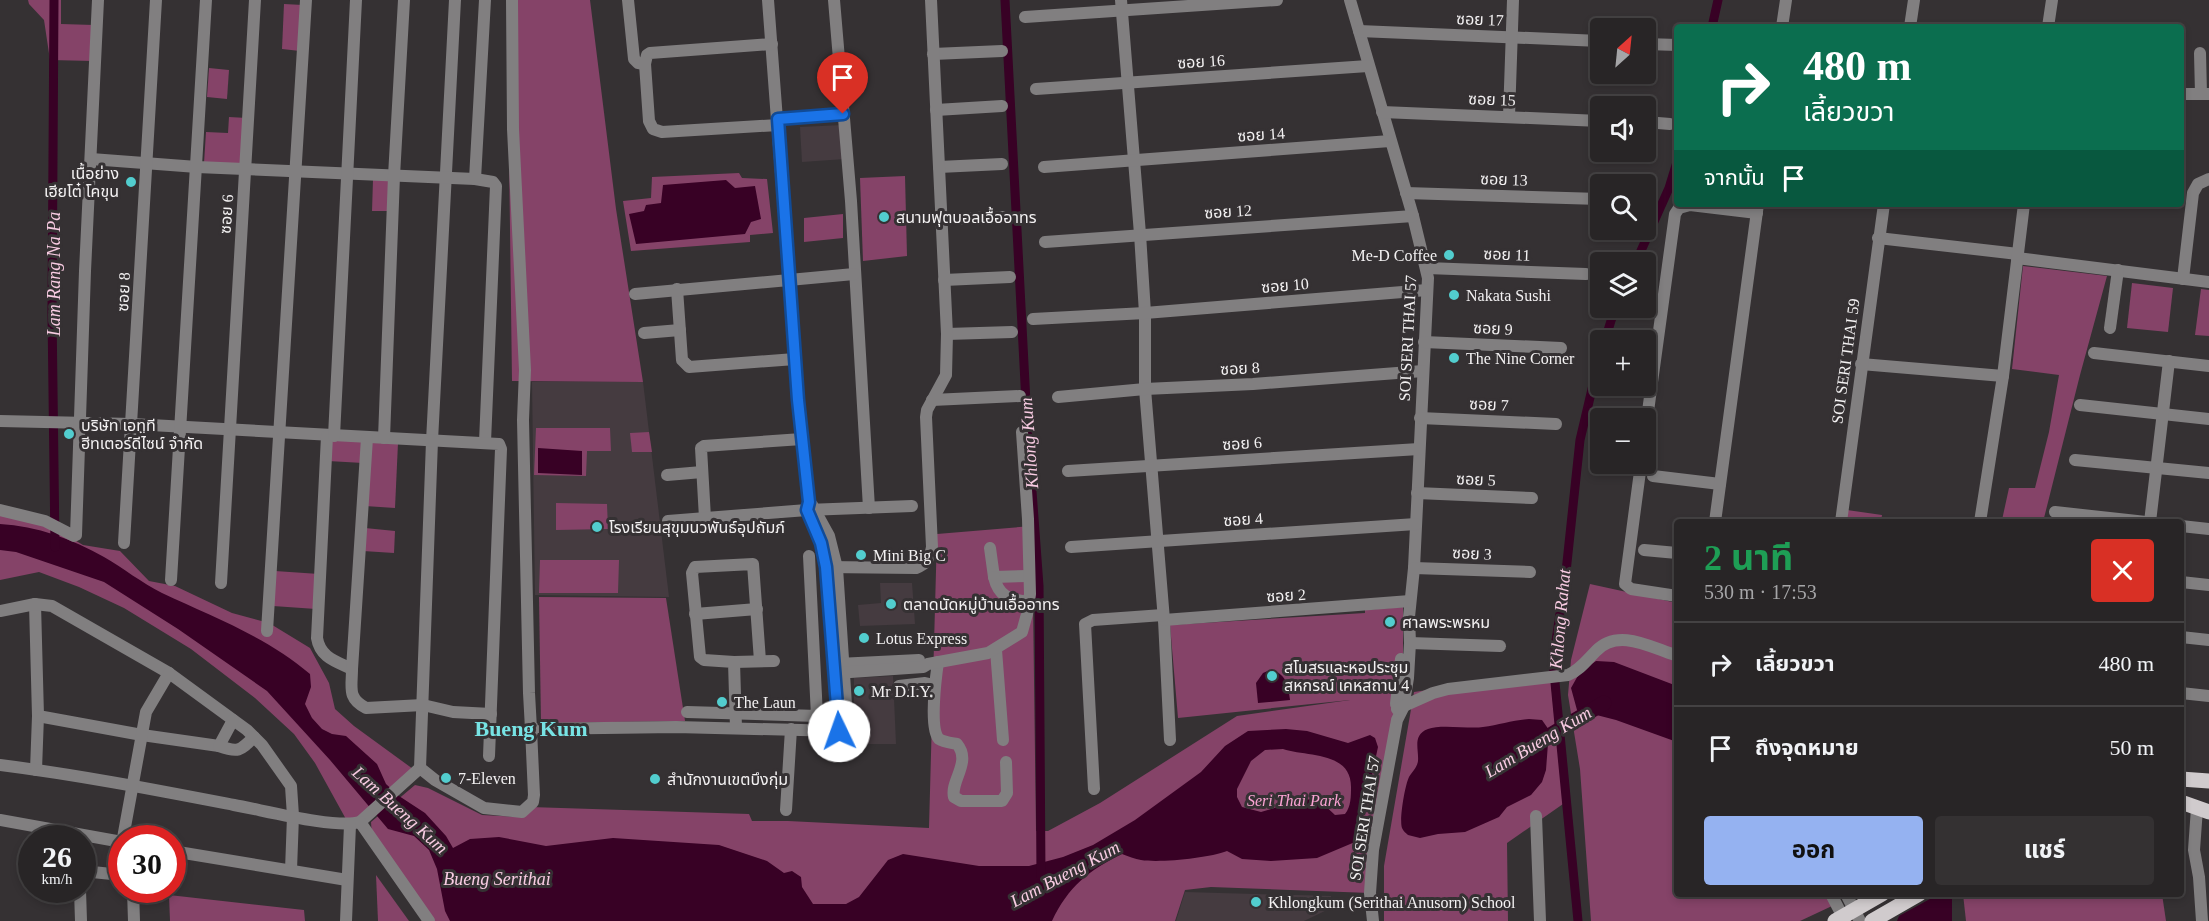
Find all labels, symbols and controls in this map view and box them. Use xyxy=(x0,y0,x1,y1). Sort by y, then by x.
street label: ซอย 17 xyxy=(1456,10,1504,29)
north arrow xyxy=(1590,18,1656,84)
map controls xyxy=(1590,18,1656,474)
text: 480 m xyxy=(1803,43,1912,89)
icon: right xyxy=(1704,48,1782,126)
street label: ซอย 16 xyxy=(1177,51,1225,72)
pin xyxy=(817,52,868,114)
icon: arrive xyxy=(826,61,859,94)
street label: ซอย 15 xyxy=(1468,90,1516,109)
button: sound xyxy=(1590,96,1656,162)
text: เลี้ยวขวา xyxy=(1803,97,1894,127)
street label: ซอย 14 xyxy=(1237,124,1285,145)
place label: เนื้อย่าง เฮียโต๋ โคขุน xyxy=(44,162,119,201)
icon: arrive xyxy=(1777,162,1810,195)
text: จากนั้น xyxy=(1704,165,1765,190)
street label: ซอย 13 xyxy=(1480,170,1528,189)
button: search xyxy=(1590,174,1656,240)
marker: เนื้อย่าง เฮียโต๋ โคขุน xyxy=(124,175,138,189)
street label: ซอย 6 xyxy=(217,194,236,234)
street label: ซอย 12 xyxy=(1204,201,1252,222)
place label: สนามฟุตบอลเอื้ออาทร xyxy=(896,206,1037,227)
marker: สนามฟุตบอลเอื้ออาทร xyxy=(877,210,891,224)
water label: Lam Rang Na Pa xyxy=(44,212,64,337)
street label: ซอย 11 xyxy=(1483,245,1531,264)
place label: Me-D Coffee xyxy=(1352,247,1437,264)
marker: Me-D Coffee xyxy=(1442,248,1456,262)
button: layers xyxy=(1590,252,1656,318)
street label: ซอย 8 xyxy=(114,272,133,312)
street label: SOI SERI THAI 57 xyxy=(1396,274,1419,402)
street label: ซอย 10 xyxy=(1261,275,1309,296)
place label: Nakata Sushi xyxy=(1466,287,1551,304)
marker: Nakata Sushi xyxy=(1447,288,1461,302)
street label: SOI SERI THAI 59 xyxy=(1828,297,1863,425)
street label: ซอย 9 xyxy=(1473,319,1513,338)
button: + xyxy=(1590,330,1656,396)
place label: The Nine Corner xyxy=(1466,350,1575,367)
marker: The Nine Corner xyxy=(1447,351,1461,365)
street label: ซอย 8 xyxy=(1220,359,1260,378)
street label: ซอย 7 xyxy=(1469,395,1509,414)
water label: Khlong Kum xyxy=(1016,397,1042,490)
button: − xyxy=(1590,408,1656,474)
place label: บริษัท เอทูที ฮีทเตอร์ดีไซน์ จำกัด xyxy=(81,417,203,452)
marker: บริษัท เอทูที ฮีทเตอร์ดีไซน์ จำกัด xyxy=(62,427,76,441)
street label: ซอย 6 xyxy=(1222,434,1262,453)
street label: ซอย 5 xyxy=(1456,470,1496,489)
street label: ซอย 4 xyxy=(1223,510,1263,529)
place label: โรงเรียนสุขุมนวพันธ์อุปถัมภ์ xyxy=(609,519,785,537)
marker: โรงเรียนสุขุมนวพันธ์อุปถัมภ์ xyxy=(590,520,604,534)
text: 2 นาที xyxy=(1704,538,1793,578)
button: close xyxy=(2091,539,2154,602)
street label: ซอย 3 xyxy=(1452,544,1492,563)
place label: Mini Big C xyxy=(873,547,946,565)
marker: Mini Big C xyxy=(854,548,868,562)
water label: Khlong Rahat xyxy=(1546,567,1574,671)
text: 530 m · 17:53 xyxy=(1704,581,1817,603)
street label: ซอย 2 xyxy=(1266,586,1306,605)
place label: ตลาดนัดหมู่บ้านเอื้ออาทร xyxy=(903,593,1060,614)
marker: ตลาดนัดหมู่บ้านเอื้ออาทร xyxy=(884,597,898,611)
place label: ศาลพระพรหม xyxy=(1402,614,1490,631)
marker: ศาลพระพรหม xyxy=(1383,615,1397,629)
place label: Lotus Express xyxy=(876,630,967,648)
marker: Lotus Express xyxy=(857,631,871,645)
icon: right xyxy=(1704,648,1737,681)
text: เลี้ยวขวา xyxy=(1755,651,1835,676)
text: 480 m xyxy=(2098,651,2154,676)
place label: สโมสรและหอประชุม สหกรณ์ เคหสถาน 4 xyxy=(1284,659,1409,694)
marker: สโมสรและหอประชุม สหกรณ์ เคหสถาน 4 xyxy=(1265,669,1279,683)
place label: Mr D.I.Y. xyxy=(871,683,933,700)
marker: Mr D.I.Y. xyxy=(852,684,866,698)
place label: The Laun xyxy=(734,694,796,711)
marker: The Laun xyxy=(715,695,729,709)
position arrow xyxy=(807,699,871,763)
water label: Lam Bueng Kum xyxy=(1480,702,1595,782)
district label: Bueng Kum xyxy=(474,716,588,741)
icon: arrive xyxy=(1704,732,1737,765)
text: ถึงจุดหมาย xyxy=(1755,735,1859,760)
text: 50 m xyxy=(2109,735,2154,760)
street label: SOI SERI THAI 57 xyxy=(1346,754,1383,882)
water label: Lam Bueng Kum xyxy=(348,761,452,858)
place label: 7-Eleven xyxy=(458,770,516,787)
marker: 7-Eleven xyxy=(439,771,453,785)
place label: สำนักงานเขตบึงกุ่ม xyxy=(667,771,788,789)
marker: สำนักงานเขตบึงกุ่ม xyxy=(648,772,662,786)
park label: Seri Thai Park xyxy=(1247,792,1342,809)
button: ออก xyxy=(1704,816,1923,885)
button: แชร์ xyxy=(1935,816,2154,885)
speed limit sign: 30 xyxy=(108,825,186,903)
water label: Lam Bueng Kum xyxy=(1006,837,1123,912)
text: 26 xyxy=(42,840,72,873)
water label: Bueng Serithai xyxy=(443,869,551,889)
text: km/h xyxy=(42,871,72,887)
place label: Khlongkum (Serithai Anusorn) School xyxy=(1268,894,1516,912)
marker: Khlongkum (Serithai Anusorn) School xyxy=(1249,895,1263,909)

